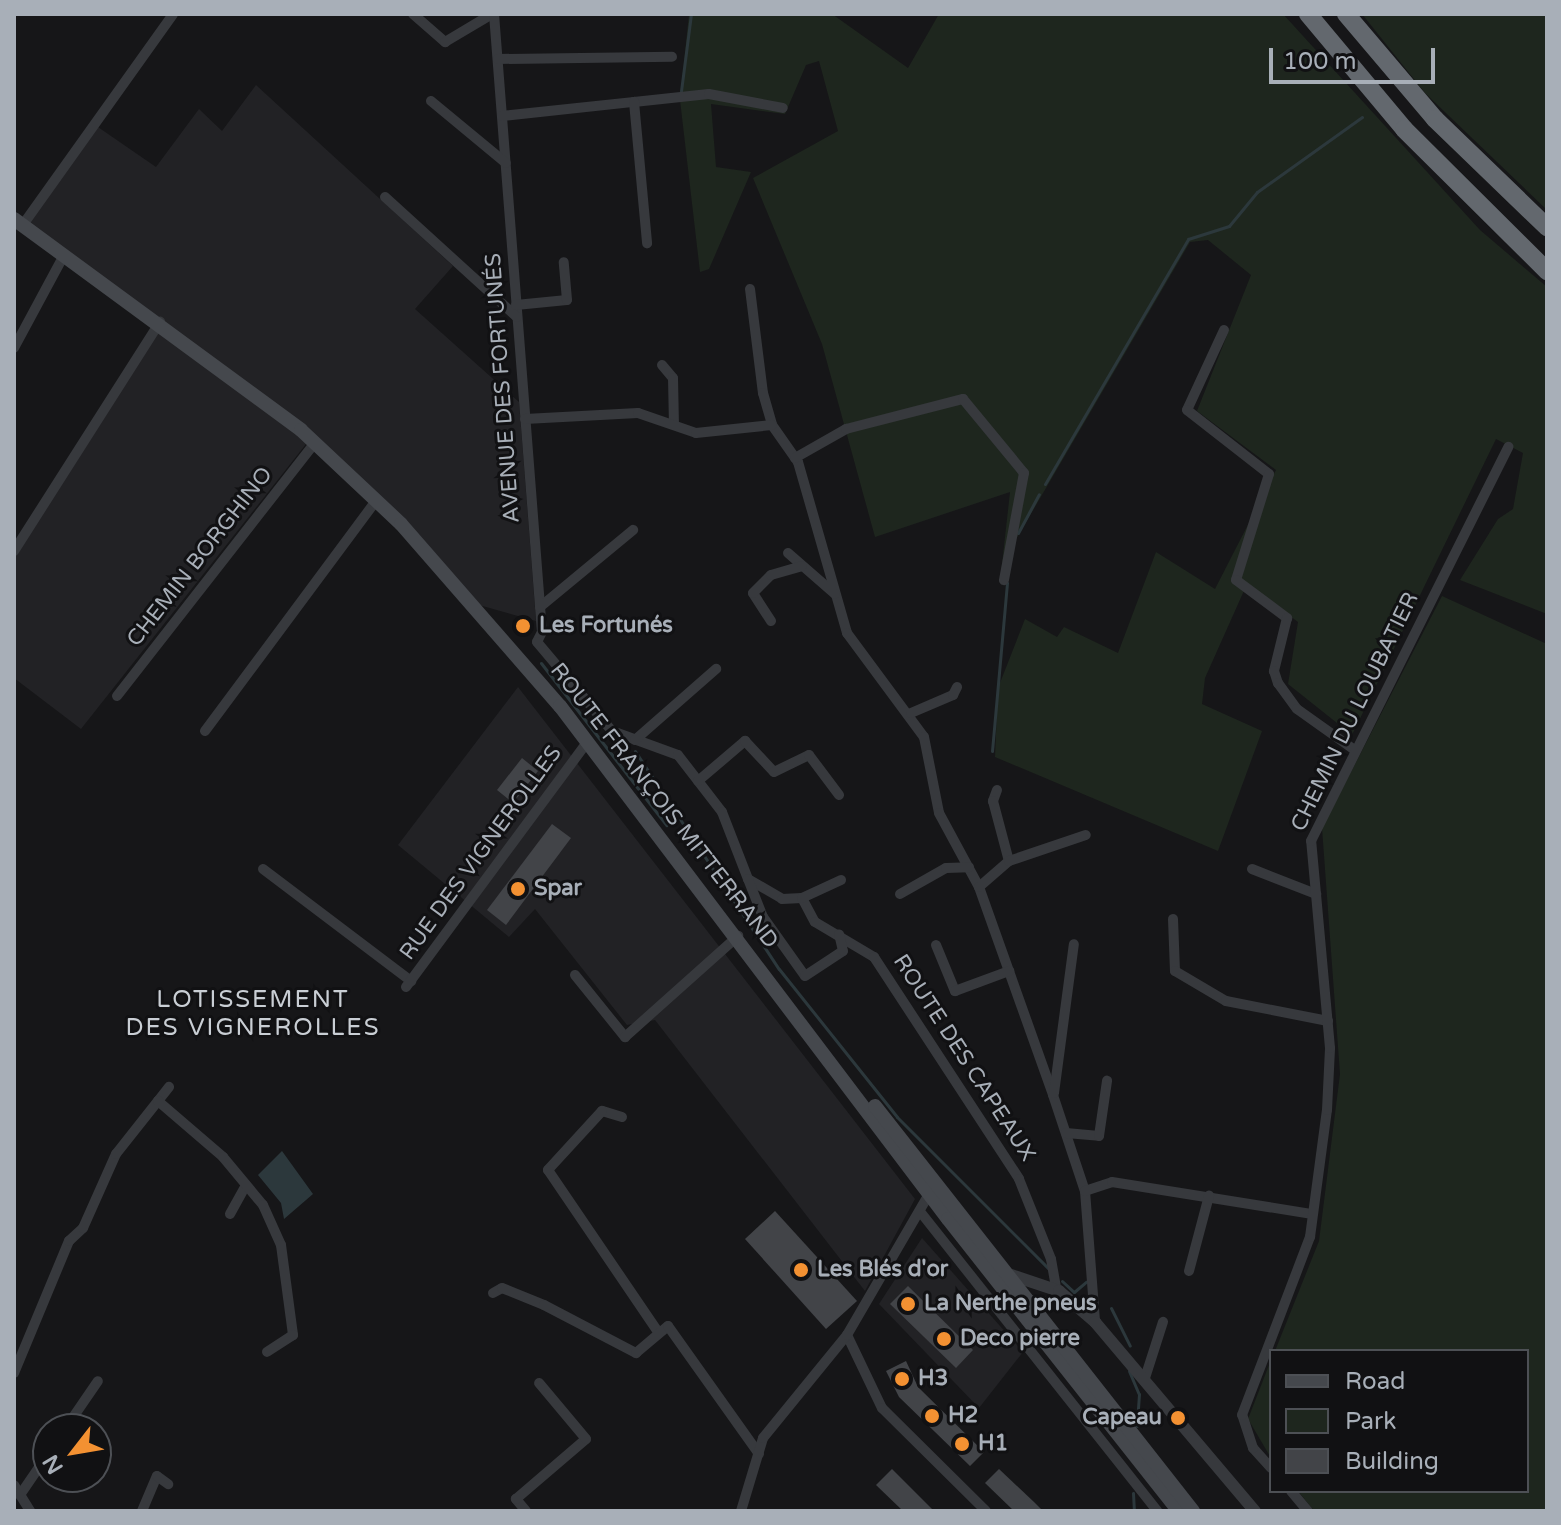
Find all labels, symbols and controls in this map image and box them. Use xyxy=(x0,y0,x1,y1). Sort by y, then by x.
scale bar xyxy=(1273,32,1439,82)
text: 100 m xyxy=(1283,47,1357,76)
street label: AVENUE DES FORTUNÉS xyxy=(480,252,526,524)
street label: CHEMIN BORGHINO xyxy=(122,462,278,652)
street label: CHEMIN DU LOUBATIER xyxy=(1286,588,1424,836)
place label: Les Fortunés xyxy=(539,613,673,639)
marker: Les Fortunés xyxy=(514,617,532,635)
street label: ROUTE FRANÇOIS MITTERRAND xyxy=(544,658,784,954)
street label: RUE DES VIGNEROLLES xyxy=(394,741,568,965)
place label: Spar xyxy=(534,876,582,902)
marker: Spar xyxy=(509,880,527,898)
street label: ROUTE DES CAPEAUX xyxy=(887,950,1041,1166)
district label: LOTISSEMENT DES VIGNEROLLES xyxy=(126,986,380,1042)
place label: Les Blés d'or xyxy=(817,1257,948,1283)
marker: Les Blés d'or xyxy=(792,1261,810,1279)
place label: La Nerthe pneus xyxy=(924,1291,1097,1317)
marker: La Nerthe pneus xyxy=(899,1295,917,1313)
place label: Deco pierre xyxy=(960,1326,1080,1352)
marker: Deco pierre xyxy=(935,1330,953,1348)
legend xyxy=(1269,1349,1529,1493)
place label: H3 xyxy=(918,1366,948,1392)
text: Road xyxy=(1345,1367,1405,1396)
marker: H3 xyxy=(893,1370,911,1388)
place label: H2 xyxy=(948,1403,978,1429)
place label: Capeau xyxy=(1082,1405,1162,1431)
marker: H2 xyxy=(923,1407,941,1425)
text: Park xyxy=(1345,1407,1396,1436)
marker: Capeau xyxy=(1169,1409,1187,1427)
north arrow xyxy=(32,1413,112,1493)
place label: H1 xyxy=(978,1431,1008,1457)
marker: H1 xyxy=(953,1435,971,1453)
text: Building xyxy=(1345,1447,1439,1476)
text: N xyxy=(37,1450,69,1479)

